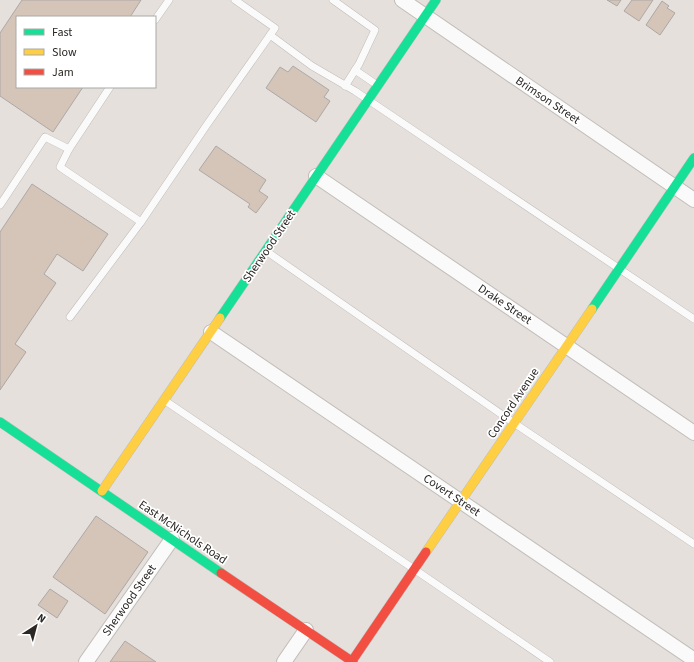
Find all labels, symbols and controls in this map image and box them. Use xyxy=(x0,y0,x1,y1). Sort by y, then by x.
legend xyxy=(16,16,156,88)
text: Fast xyxy=(52,24,72,41)
text: Slow xyxy=(52,44,77,61)
text: Jam xyxy=(52,64,74,81)
street label: Brimson Street xyxy=(512,72,583,128)
street label: Sherwood Street xyxy=(239,207,300,286)
street label: Drake Street xyxy=(474,280,535,329)
street label: Concord Avenue xyxy=(484,365,543,442)
street label: Covert Street xyxy=(420,470,484,521)
street label: East McNichols Road xyxy=(135,496,230,568)
street label: Sherwood Street xyxy=(98,561,160,640)
north arrow xyxy=(16,606,56,646)
text: N xyxy=(34,610,49,627)

